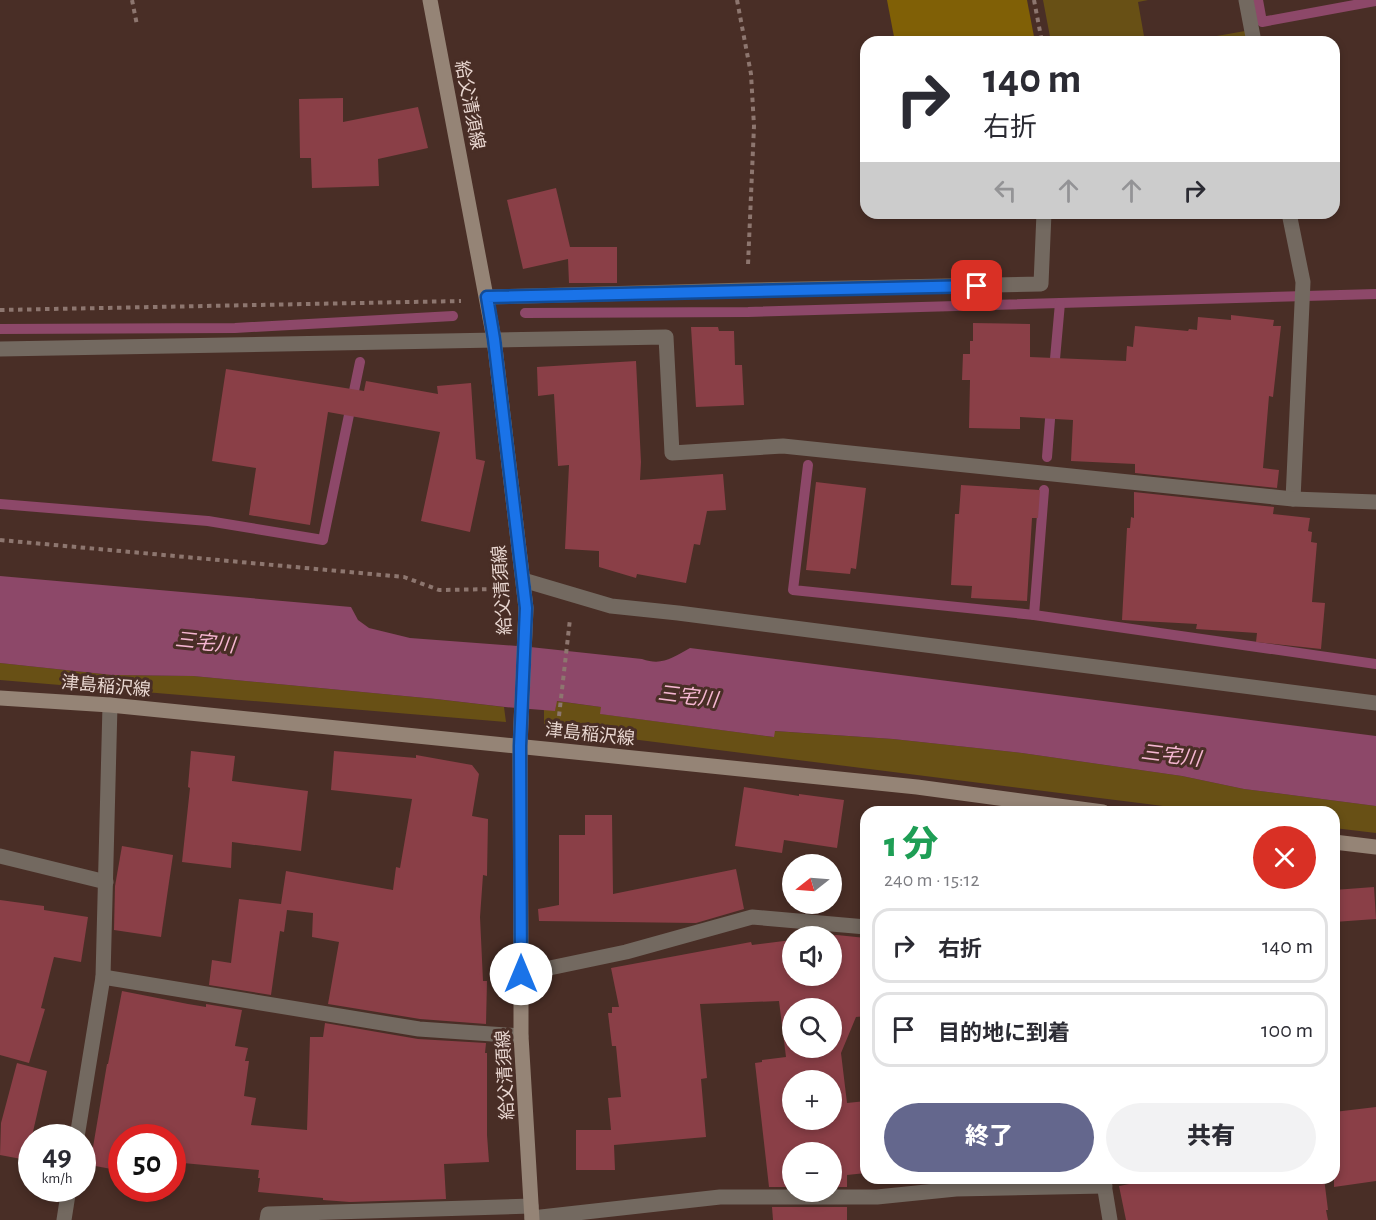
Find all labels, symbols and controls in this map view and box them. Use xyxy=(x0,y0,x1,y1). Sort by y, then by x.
text: 140 m xyxy=(983,58,1081,100)
street label: 給父清須線 xyxy=(452,59,488,151)
icon: right xyxy=(884,60,962,138)
text: 右折 xyxy=(983,114,1037,141)
icon: left xyxy=(989,174,1022,207)
icon: ahead xyxy=(1052,174,1085,207)
icon: ahead xyxy=(1115,174,1148,207)
icon: right xyxy=(1178,174,1211,207)
pin xyxy=(951,260,1002,311)
icon: arrive xyxy=(960,269,993,302)
street label: 給父清須線 xyxy=(489,544,515,636)
water label: 三宅川 xyxy=(174,629,238,656)
street label: 津島稲沢線 xyxy=(60,672,152,700)
water label: 三宅川 xyxy=(657,682,721,711)
street label: 津島稲沢線 xyxy=(544,719,636,749)
water label: 三宅川 xyxy=(1140,741,1204,770)
button: close xyxy=(1253,826,1316,889)
text: 1 分 xyxy=(884,827,938,863)
north arrow xyxy=(782,854,842,914)
map controls xyxy=(782,854,842,1202)
text: 240 m · 15:12 xyxy=(884,870,980,890)
button: sound xyxy=(782,926,842,986)
icon: right xyxy=(887,929,920,962)
text: 140 m xyxy=(1262,935,1313,957)
text: 右折 xyxy=(938,938,982,960)
position arrow xyxy=(489,942,553,1006)
button: search xyxy=(782,998,842,1058)
icon: arrive xyxy=(887,1013,920,1046)
text: 100 m xyxy=(1261,1019,1313,1041)
text: 目的地に到着 xyxy=(938,1022,1070,1044)
street label: 給父清須線 xyxy=(493,1030,517,1120)
button: + xyxy=(782,1070,842,1130)
button: 終了 xyxy=(884,1103,1094,1172)
button: 共有 xyxy=(1106,1103,1316,1172)
speed limit sign: 50 xyxy=(108,1124,186,1202)
text: 49 xyxy=(42,1141,72,1171)
button: − xyxy=(782,1142,842,1202)
text: km/h xyxy=(42,1171,72,1186)

